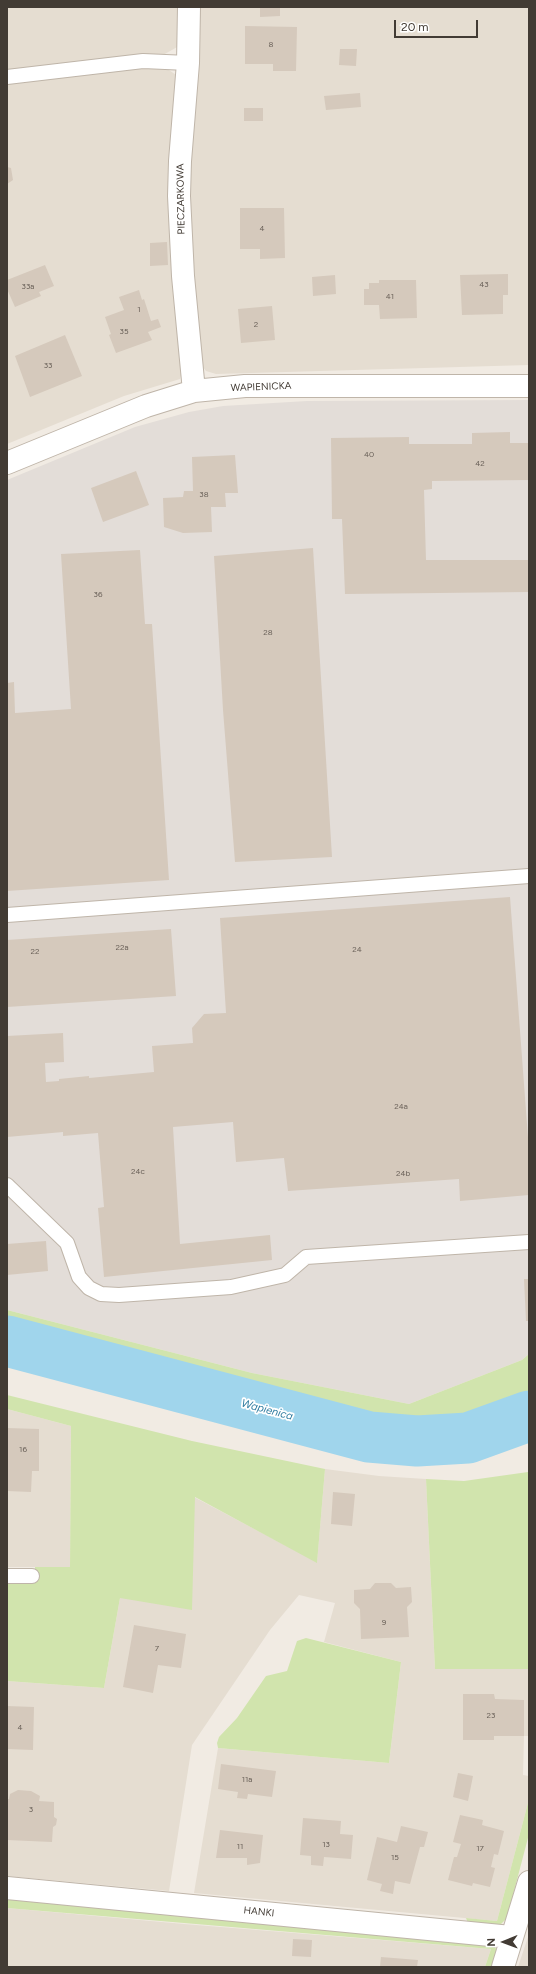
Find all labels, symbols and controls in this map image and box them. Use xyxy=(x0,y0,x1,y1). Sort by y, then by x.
scale bar xyxy=(396,12,480,38)
text: 20 m xyxy=(401,20,429,34)
house number: 8 xyxy=(269,40,273,50)
street label: PIECZARKOWA xyxy=(174,163,188,235)
house number: 4 xyxy=(260,224,264,234)
house number: 43 xyxy=(479,280,489,290)
house number: 33a xyxy=(22,282,34,292)
house number: 41 xyxy=(386,292,394,302)
house number: 1 xyxy=(137,305,141,315)
house number: 2 xyxy=(254,320,258,330)
house number: 35 xyxy=(120,327,128,337)
house number: 33 xyxy=(44,361,52,371)
street label: WAPIENICKA xyxy=(230,380,292,394)
house number: 40 xyxy=(364,450,374,460)
house number: 42 xyxy=(475,459,485,469)
house number: 38 xyxy=(199,490,209,500)
house number: 36 xyxy=(94,590,102,600)
house number: 28 xyxy=(263,628,273,638)
house number: 22a xyxy=(115,943,129,953)
house number: 24 xyxy=(352,945,362,955)
house number: 22 xyxy=(31,947,39,957)
house number: 24a xyxy=(394,1102,408,1112)
house number: 24c xyxy=(131,1167,145,1177)
house number: 24b xyxy=(396,1169,410,1179)
water label: Wapienica xyxy=(240,1397,294,1423)
house number: 16 xyxy=(19,1445,27,1455)
house number: 9 xyxy=(382,1618,386,1628)
house number: 7 xyxy=(155,1644,159,1654)
house number: 23 xyxy=(487,1711,495,1721)
house number: 4 xyxy=(18,1723,22,1733)
house number: 11a xyxy=(242,1775,252,1785)
house number: 3 xyxy=(29,1805,33,1815)
house number: 13 xyxy=(322,1840,330,1850)
house number: 11 xyxy=(237,1842,243,1852)
house number: 17 xyxy=(476,1844,484,1854)
house number: 15 xyxy=(391,1853,399,1863)
street label: HANKI xyxy=(243,1904,275,1920)
north arrow xyxy=(484,1922,524,1962)
text: N xyxy=(485,1938,498,1947)

